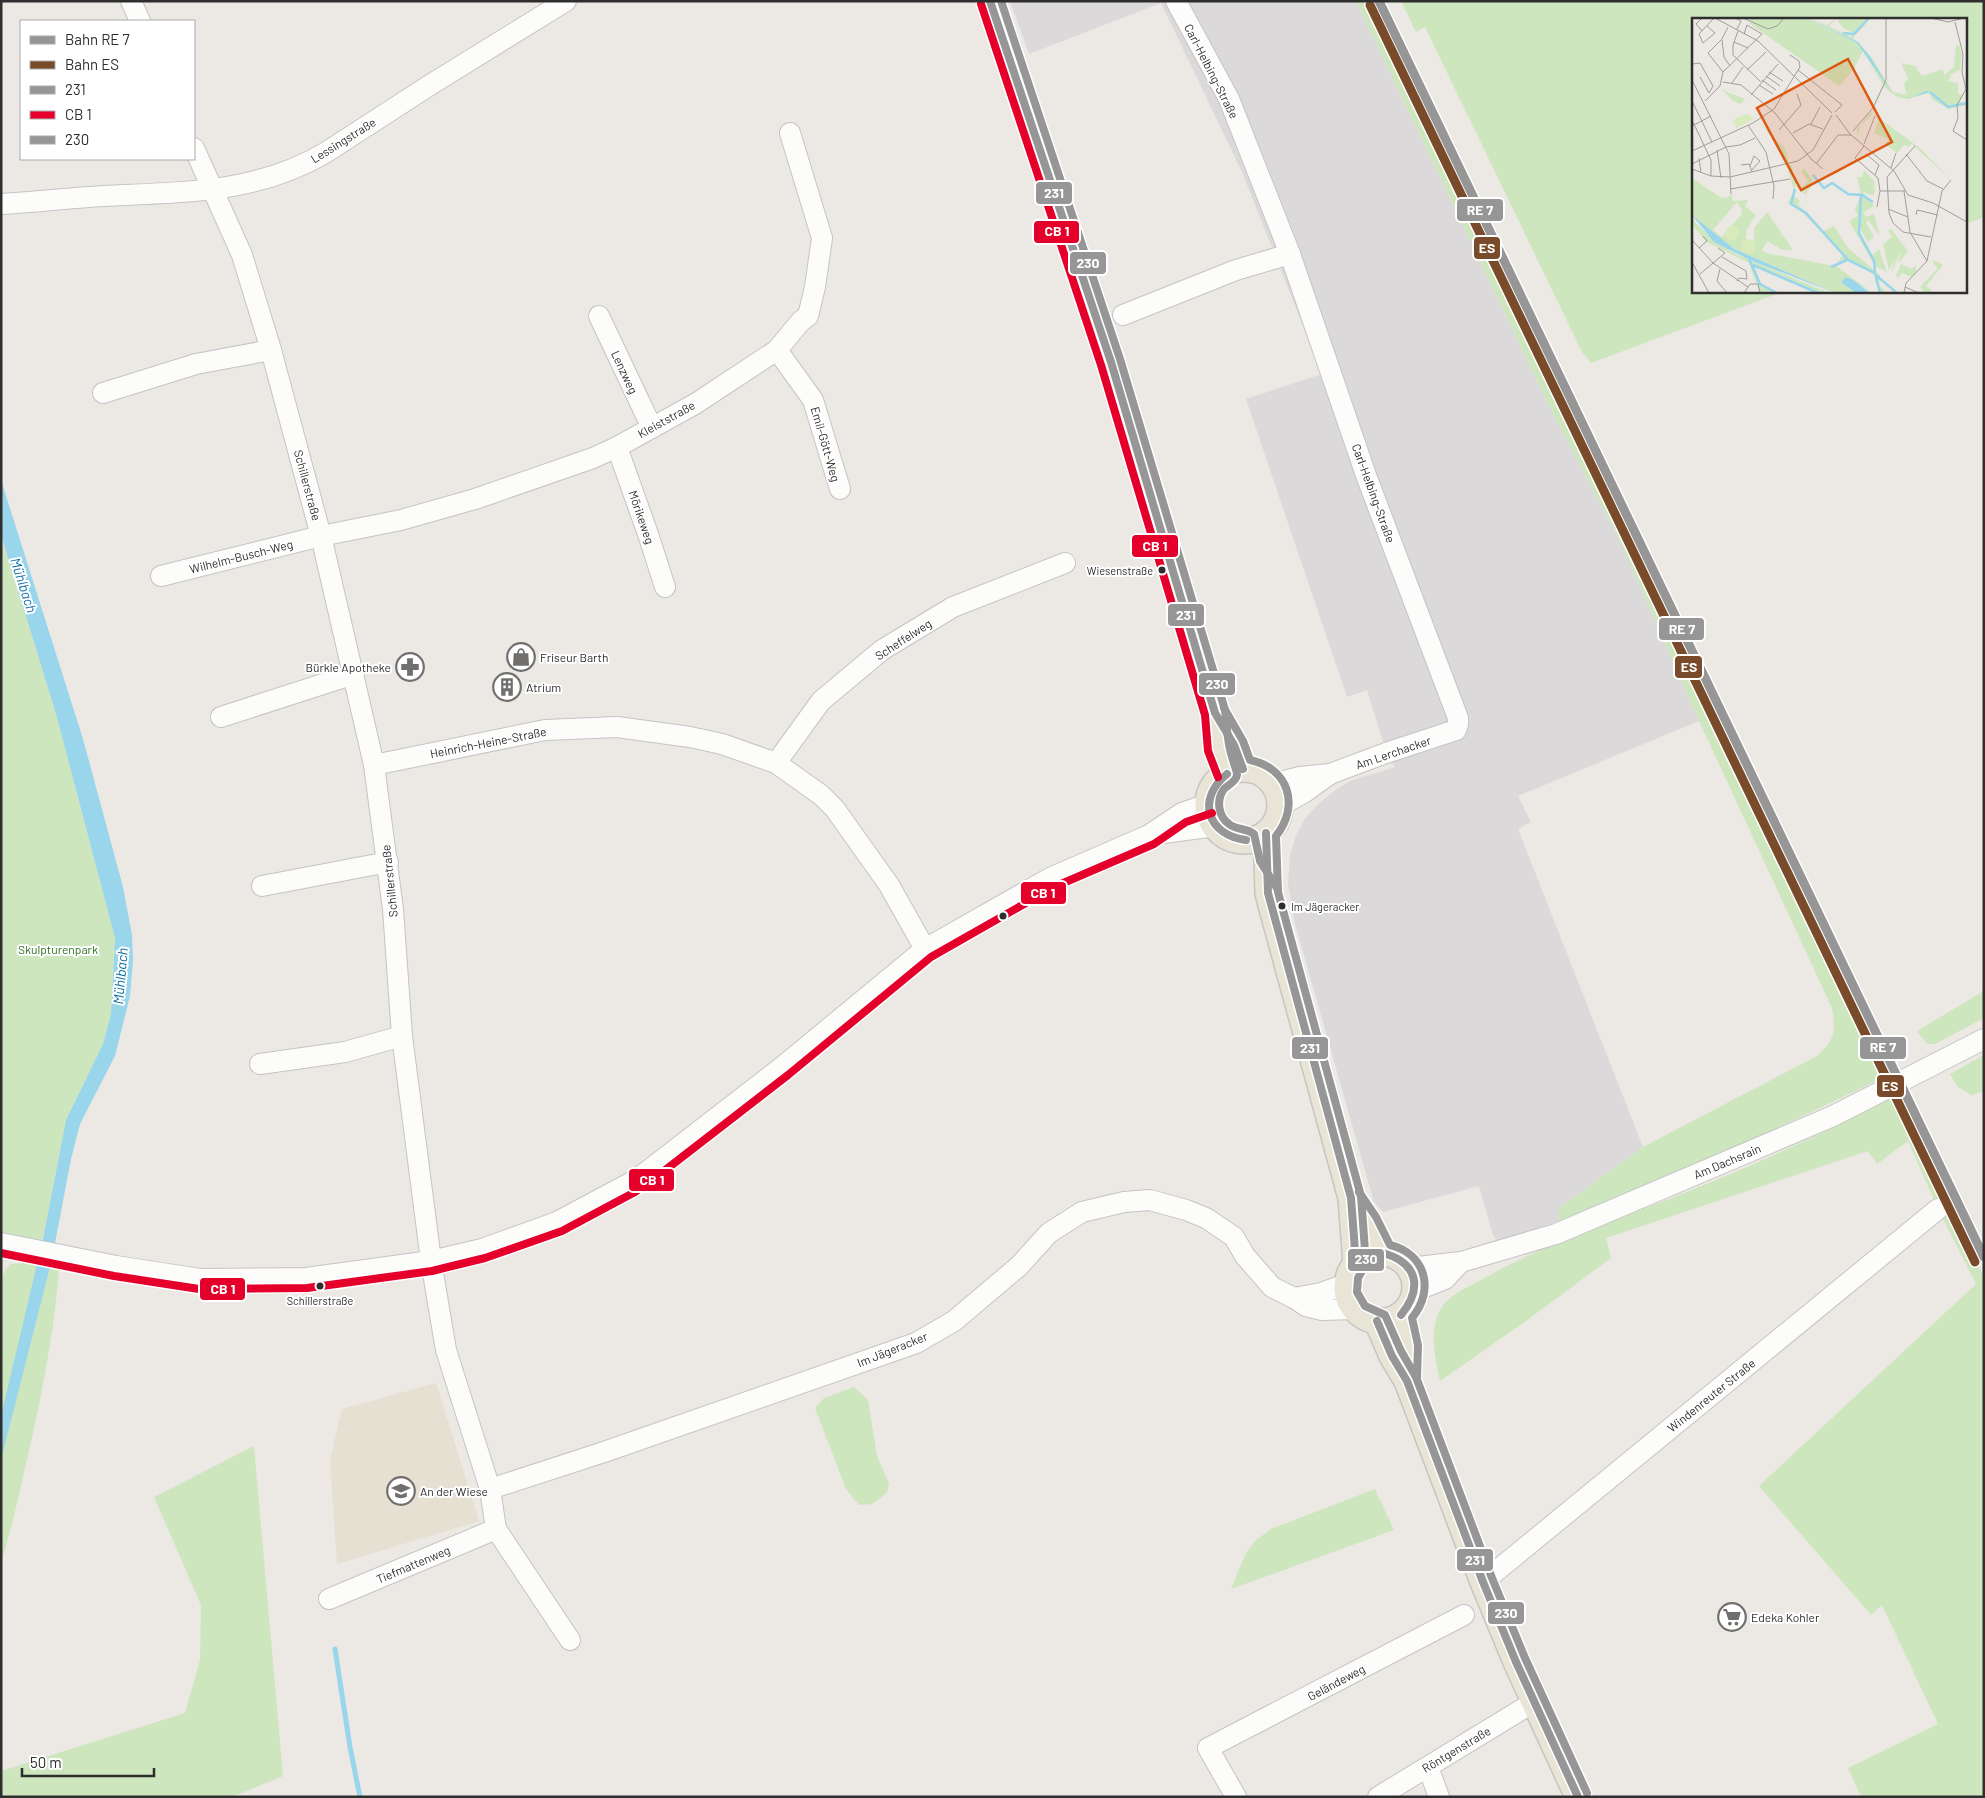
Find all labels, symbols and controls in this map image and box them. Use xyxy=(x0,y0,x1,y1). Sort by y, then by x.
inset map xyxy=(1692,18,1968,292)
legend xyxy=(20,20,195,160)
street label: Carl-Helbing-Straße xyxy=(1182,21,1242,121)
text: Bahn RE 7 xyxy=(65,30,130,48)
text: Bahn ES xyxy=(65,55,119,73)
text: 231 xyxy=(65,80,86,98)
text: CB 1 xyxy=(65,105,92,123)
street label: Lessingstraße xyxy=(308,114,378,166)
text: 230 xyxy=(65,130,89,148)
line badge: 231 xyxy=(1035,181,1073,205)
text: 231 xyxy=(1044,184,1064,201)
line badge: RE 7 xyxy=(1456,198,1504,222)
text: RE 7 xyxy=(1467,201,1493,218)
line badge: CB 1 xyxy=(1033,220,1080,244)
text: CB 1 xyxy=(1045,222,1070,239)
line badge: ES xyxy=(1473,236,1501,260)
text: ES xyxy=(1479,239,1495,256)
line badge: 230 xyxy=(1069,251,1107,275)
text: 230 xyxy=(1076,254,1100,271)
street label: Lenzweg xyxy=(609,348,641,396)
street label: Kleiststraße xyxy=(635,398,697,440)
street label: Emil-Gött-Weg xyxy=(809,405,843,483)
street label: Carl-Helbing-Straße xyxy=(1350,442,1398,544)
street label: Schillerstraße xyxy=(292,448,324,522)
street label: Mörikeweg xyxy=(626,488,658,546)
line badge: CB 1 xyxy=(1131,534,1179,558)
street label: Wilhelm-Busch-Weg xyxy=(188,536,294,576)
text: CB 1 xyxy=(1143,537,1168,554)
water label: Mühlbach xyxy=(7,555,41,615)
place label: Wiesenstraße xyxy=(1087,564,1153,577)
marker: Wiesenstraße xyxy=(1157,565,1167,575)
line badge: 231 xyxy=(1167,603,1205,627)
text: 231 xyxy=(1176,606,1196,623)
street label: Scheffelweg xyxy=(872,616,934,662)
line badge: RE 7 xyxy=(1658,617,1705,641)
text: RE 7 xyxy=(1669,620,1695,637)
shop icon: Friseur Barth xyxy=(506,642,536,672)
place label: Friseur Barth xyxy=(540,650,608,664)
pharmacy icon: Bürkle Apotheke xyxy=(395,652,425,682)
line badge: ES xyxy=(1674,655,1703,679)
text: ES xyxy=(1681,658,1697,675)
place label: Bürkle Apotheke xyxy=(306,660,391,674)
building icon: Atrium xyxy=(492,672,522,702)
line badge: 230 xyxy=(1198,672,1236,696)
text: 230 xyxy=(1205,675,1229,692)
place label: Atrium xyxy=(526,680,561,694)
street label: Heinrich-Heine-Straße xyxy=(429,724,547,760)
street label: Am Lerchacker xyxy=(1353,732,1433,771)
street label: Schillerstraße xyxy=(378,844,400,918)
line badge: CB 1 xyxy=(1020,881,1067,905)
text: CB 1 xyxy=(1031,884,1056,901)
place label: Im Jägeracker xyxy=(1291,900,1359,913)
marker: Im Jägeracker xyxy=(1277,901,1287,911)
unlabelled marker xyxy=(998,911,1008,921)
park label: Skulpturenpark xyxy=(18,942,98,956)
water label: Mühlbach xyxy=(109,947,131,1005)
line badge: 231 xyxy=(1291,1036,1329,1060)
line badge: RE 7 xyxy=(1859,1036,1907,1060)
text: RE 7 xyxy=(1870,1038,1896,1055)
text: 231 xyxy=(1300,1039,1320,1056)
line badge: ES xyxy=(1876,1074,1905,1098)
text: ES xyxy=(1882,1077,1898,1094)
street label: Am Dachsrain xyxy=(1691,1141,1763,1181)
line badge: CB 1 xyxy=(628,1168,675,1192)
text: CB 1 xyxy=(640,1171,665,1188)
line badge: 230 xyxy=(1347,1248,1385,1272)
text: 230 xyxy=(1354,1250,1378,1267)
line badge: CB 1 xyxy=(199,1277,246,1301)
text: CB 1 xyxy=(211,1280,236,1297)
marker: Schillerstraße xyxy=(315,1281,325,1291)
place label: Schillerstraße xyxy=(287,1294,353,1307)
street label: Im Jägeracker xyxy=(855,1328,930,1369)
street label: Windenreuter Straße xyxy=(1664,1355,1758,1435)
school or university icon: An der Wiese xyxy=(386,1476,416,1506)
place label: An der Wiese xyxy=(420,1484,488,1498)
street label: Tiefmattenweg xyxy=(374,1542,452,1586)
line badge: 231 xyxy=(1456,1548,1494,1572)
text: 231 xyxy=(1465,1551,1485,1568)
line badge: 230 xyxy=(1487,1601,1525,1625)
supermarket icon: Edeka Kohler xyxy=(1717,1602,1747,1632)
text: 230 xyxy=(1494,1604,1518,1621)
place label: Edeka Kohler xyxy=(1751,1610,1820,1624)
street label: Geländeweg xyxy=(1305,1661,1367,1703)
street label: Röntgenstraße xyxy=(1419,1723,1493,1775)
scale bar xyxy=(22,1746,155,1778)
text: 50 m xyxy=(30,1753,62,1771)

